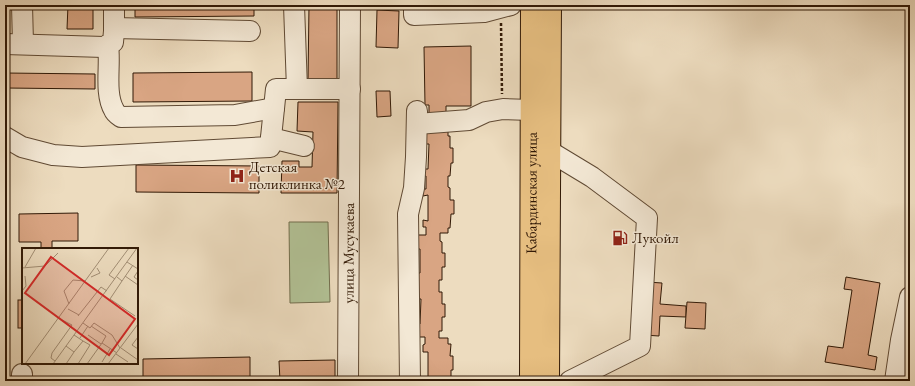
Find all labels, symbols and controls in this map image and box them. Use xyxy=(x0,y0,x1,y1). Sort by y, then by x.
street label: Кабардинская улица xyxy=(521,132,541,254)
place label: Детская поликлинка №2 xyxy=(249,157,346,193)
hospital icon: Детская поликлинка №2 xyxy=(228,167,246,185)
street label: улица Мусукаева xyxy=(338,203,358,303)
place label: Лукойл xyxy=(632,228,679,247)
fuel station icon: Лукойл xyxy=(611,229,629,247)
inset map xyxy=(22,248,138,364)

